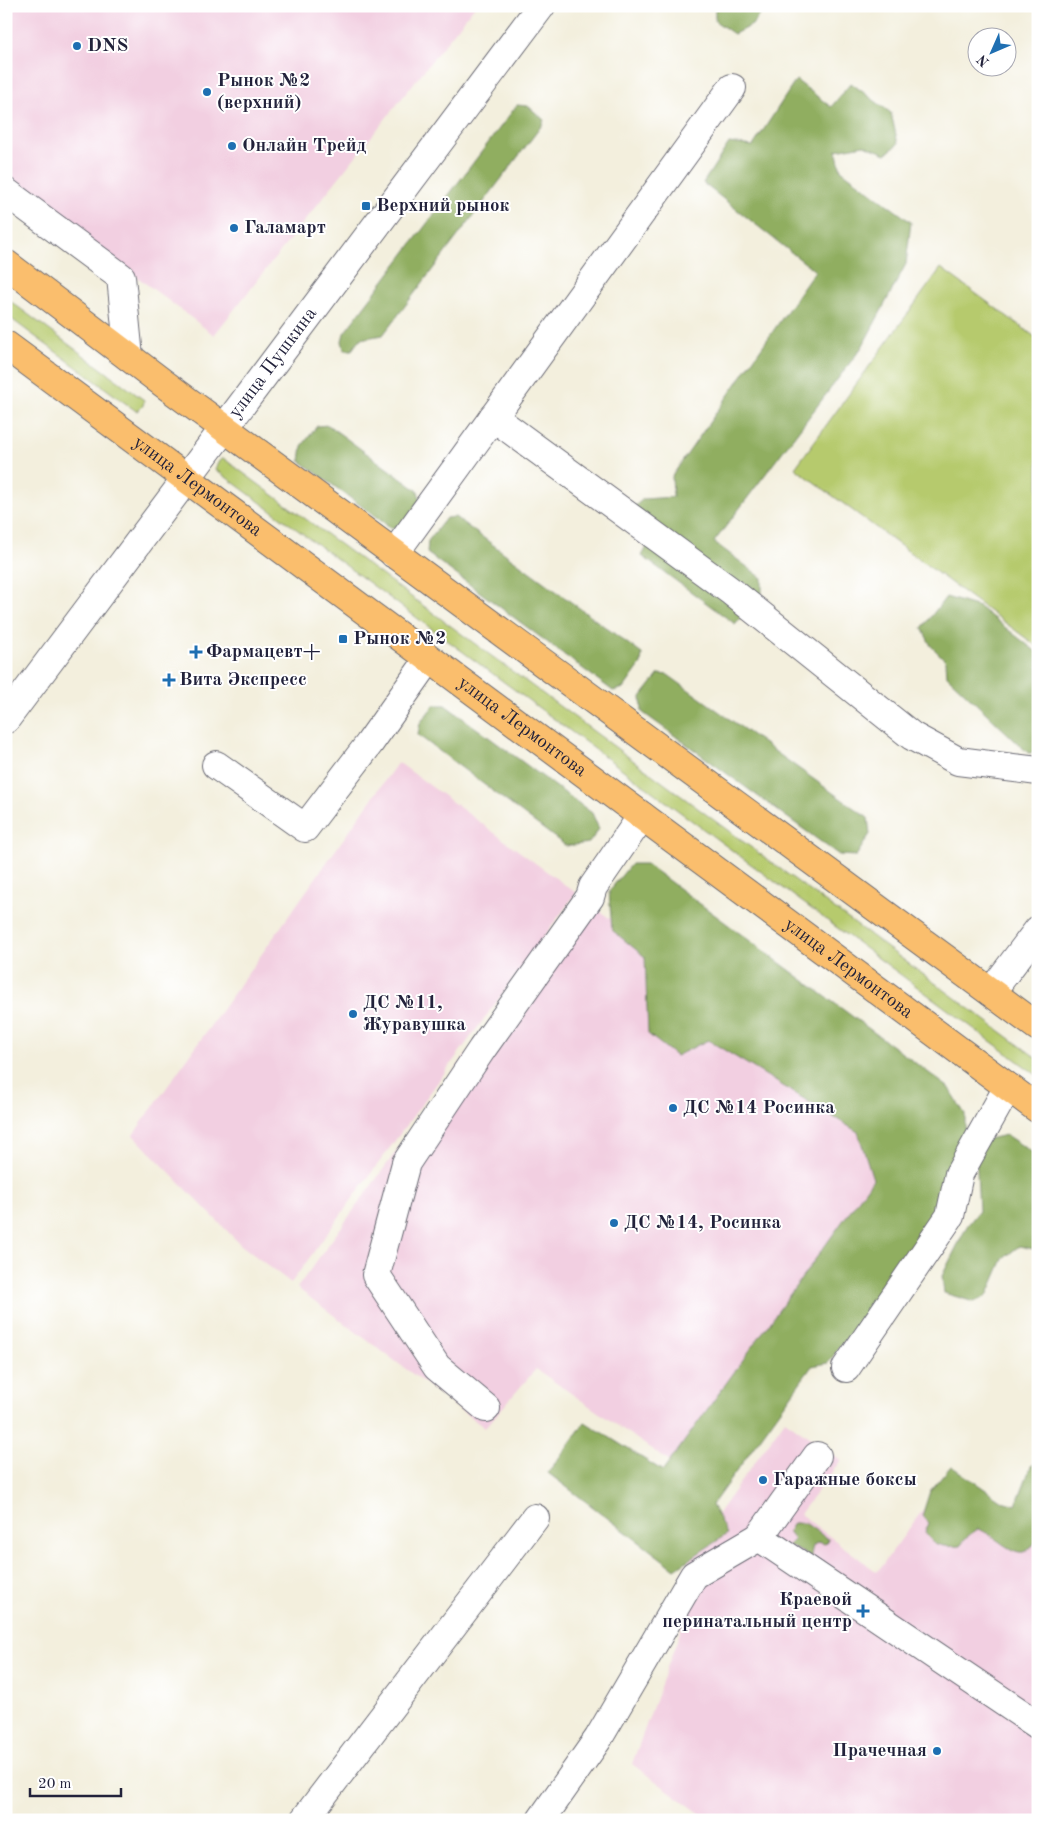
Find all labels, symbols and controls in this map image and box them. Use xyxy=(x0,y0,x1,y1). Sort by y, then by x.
north arrow xyxy=(966,28,1016,78)
place label: DNS xyxy=(87,37,128,56)
marker: DNS xyxy=(71,40,83,52)
text: N xyxy=(975,52,992,69)
place label: Рынок №2 (верхний) xyxy=(217,72,310,113)
marker: Рынок №2 (верхний) xyxy=(201,86,213,98)
place label: Онлайн Трейд xyxy=(242,137,367,156)
marker: Онлайн Трейд xyxy=(226,140,238,152)
place label: Верхний рынок xyxy=(376,197,510,216)
marker: Верхний рынок xyxy=(360,200,372,212)
place label: Галамарт xyxy=(244,219,326,238)
marker: Галамарт xyxy=(228,222,240,234)
street label: улица Пушкина xyxy=(226,304,321,422)
street label: улица Лермонтова xyxy=(129,433,266,541)
place label: Рынок №2 xyxy=(353,630,446,649)
marker: Рынок №2 xyxy=(337,633,349,645)
place label: Фармацевт+ xyxy=(206,643,321,662)
marker: Фармацевт+ xyxy=(190,646,202,658)
place label: Вита Экспресс xyxy=(179,671,307,690)
street label: улица Лермонтова xyxy=(454,673,590,781)
marker: Вита Экспресс xyxy=(163,674,175,686)
street label: улица Лермонтова xyxy=(780,915,917,1023)
place label: ДС №11, Журавушка xyxy=(363,994,466,1035)
marker: ДС №11, Журавушка xyxy=(347,1008,359,1020)
place label: ДС №14 Росинка xyxy=(683,1099,835,1118)
marker: ДС №14 Росинка xyxy=(667,1102,679,1114)
place label: ДС №14, Росинка xyxy=(624,1214,781,1233)
marker: ДС №14, Росинка xyxy=(608,1217,620,1229)
place label: Гаражные боксы xyxy=(773,1471,917,1490)
marker: Гаражные боксы xyxy=(757,1474,769,1486)
place label: Краевой перинатальный центр xyxy=(662,1591,852,1632)
marker: Краевой перинатальный центр xyxy=(856,1604,870,1618)
place label: Прачечная xyxy=(832,1742,927,1761)
marker: Прачечная xyxy=(931,1745,943,1757)
scale bar xyxy=(30,1766,121,1798)
text: 20 m xyxy=(38,1777,72,1792)

